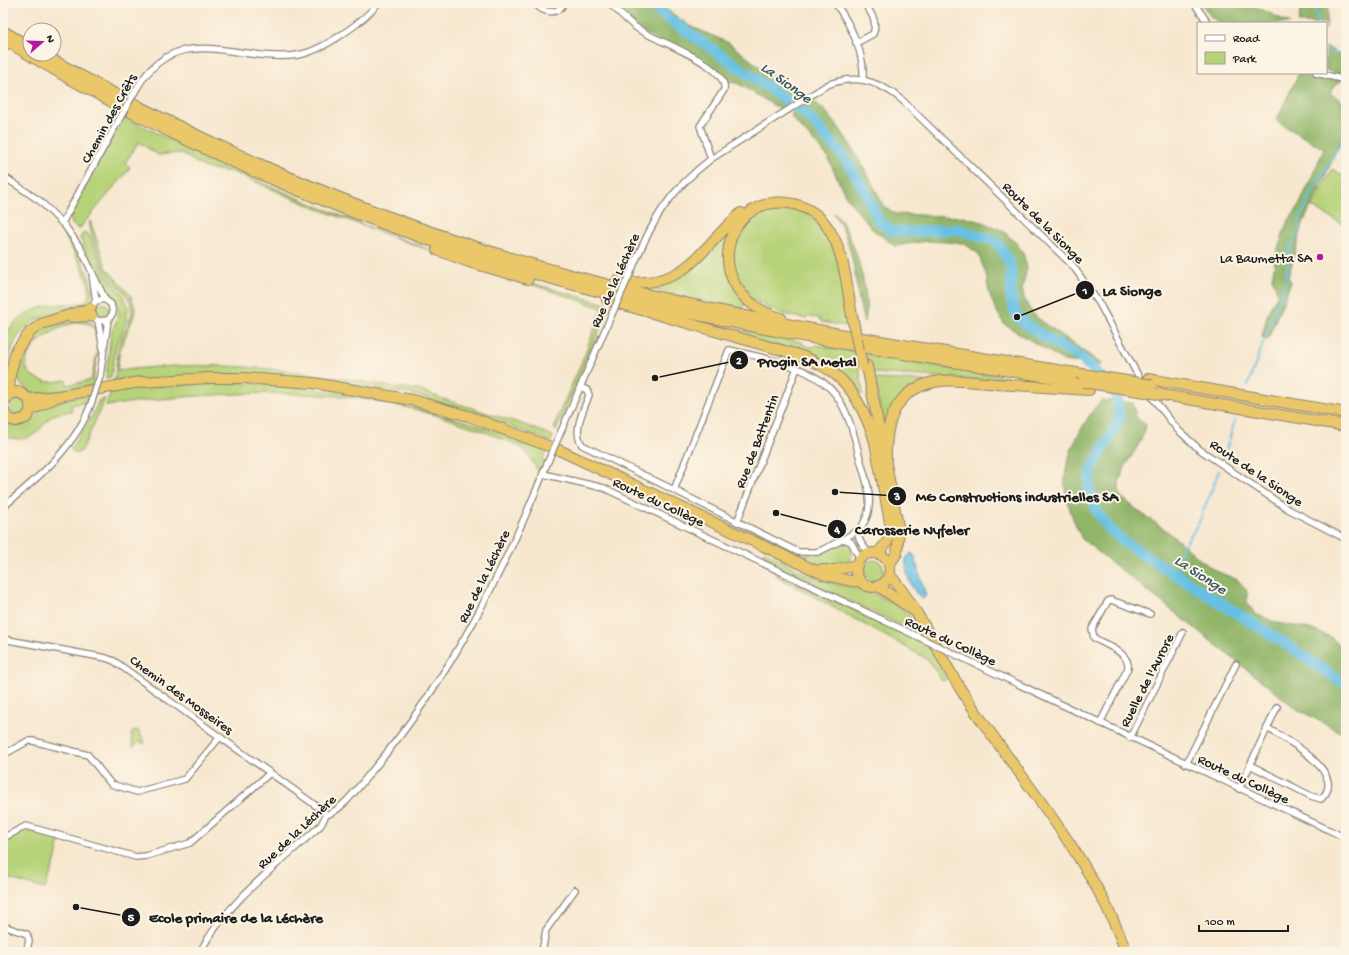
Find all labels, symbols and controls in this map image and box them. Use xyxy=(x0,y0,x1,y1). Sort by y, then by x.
north arrow xyxy=(22,22,62,62)
legend xyxy=(1197,22,1327,74)
text: Road xyxy=(1233,33,1260,47)
text: N xyxy=(43,34,56,45)
text: Park xyxy=(1232,53,1258,67)
water label: La Sionge xyxy=(757,59,816,109)
street label: Chemin des Crêts xyxy=(79,71,142,167)
street label: Route de la Sionge xyxy=(998,179,1087,269)
street label: Rue de la Léchère xyxy=(588,231,645,331)
place label: La Baumetta SA xyxy=(1220,251,1313,268)
marker: La Baumetta SA xyxy=(1315,252,1325,262)
callout: La Sionge xyxy=(1075,276,1170,303)
text: La Sionge xyxy=(1103,283,1163,301)
text: 1 xyxy=(1082,285,1088,299)
callout: Progin SA Metal xyxy=(729,347,864,374)
text: Progin SA Metal xyxy=(756,354,857,372)
text: 2 xyxy=(736,355,742,369)
street label: Rue de Battentin xyxy=(733,392,784,491)
street label: Route de la Sionge xyxy=(1206,437,1306,512)
street label: Route du Collège xyxy=(610,475,707,532)
callout: MG Constructions industrielles SA xyxy=(887,482,1126,509)
text: MG Constructions industrielles SA xyxy=(916,489,1119,507)
text: 3 xyxy=(893,491,900,505)
callout: Carosserie Nyfeler xyxy=(827,516,977,543)
text: Carosserie Nyfeler xyxy=(854,522,971,540)
text: 4 xyxy=(833,524,840,538)
street label: Rue de la Léchère xyxy=(455,527,515,626)
water label: La Sionge xyxy=(1170,552,1231,600)
street label: Route du Collège xyxy=(902,614,999,671)
street label: Ruelle de l'Aurore xyxy=(1117,631,1179,731)
street label: Chemin des Mosseires xyxy=(125,653,236,740)
street label: Route du Collège xyxy=(1195,752,1292,809)
street label: Rue de la Léchère xyxy=(255,792,341,874)
callout: Ecole primaire de la Léchère xyxy=(121,904,331,931)
scale bar xyxy=(1199,907,1288,933)
text: Ecole primaire de la Léchère xyxy=(149,910,324,928)
text: 5 xyxy=(128,912,135,926)
text: 100 m xyxy=(1204,916,1235,930)

